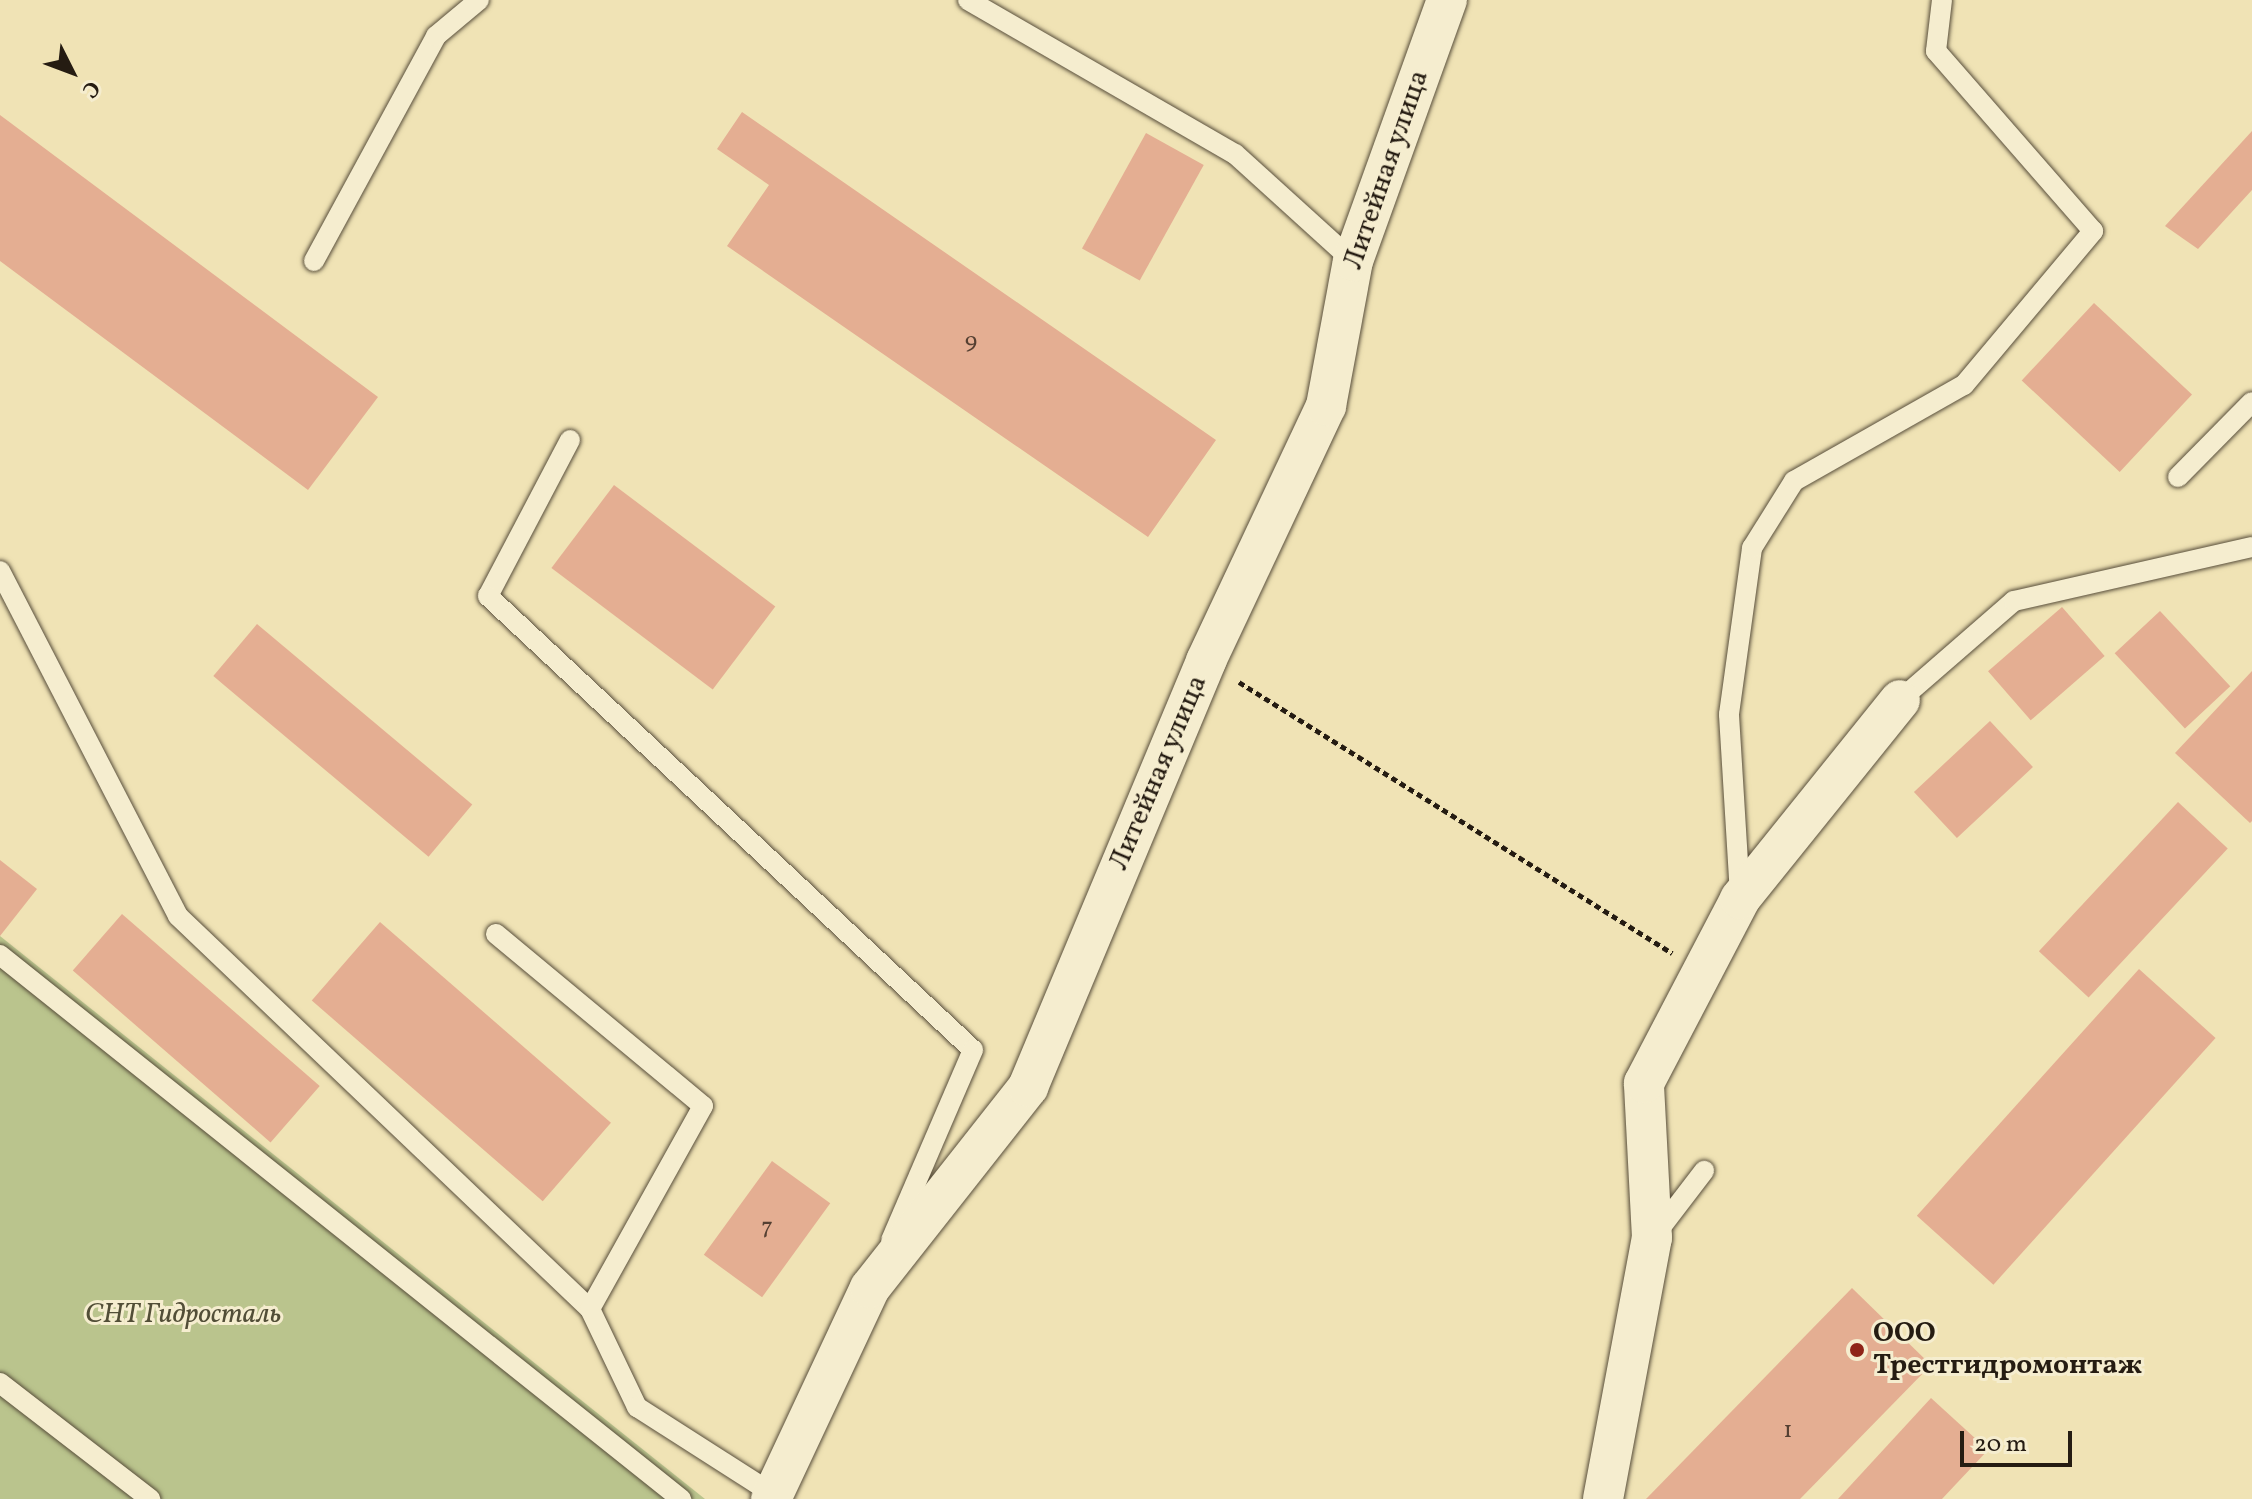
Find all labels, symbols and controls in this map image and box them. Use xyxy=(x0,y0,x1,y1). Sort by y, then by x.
north arrow xyxy=(32,32,112,112)
street label: Литейная улица xyxy=(1337,66,1437,274)
text: С xyxy=(74,73,106,104)
house number: 9 xyxy=(965,329,977,357)
street label: Литейная улица xyxy=(1103,670,1215,876)
house number: 7 xyxy=(761,1215,773,1243)
park label: СНТ Гидросталь xyxy=(85,1298,281,1332)
place label: ООО Трестгидромонтаж xyxy=(1873,1317,2142,1383)
marker: ООО Трестгидромонтаж xyxy=(1848,1341,1866,1359)
scale bar xyxy=(1964,1415,2076,1465)
house number: 1 xyxy=(1783,1418,1793,1446)
text: 20 m xyxy=(1974,1428,2027,1462)

